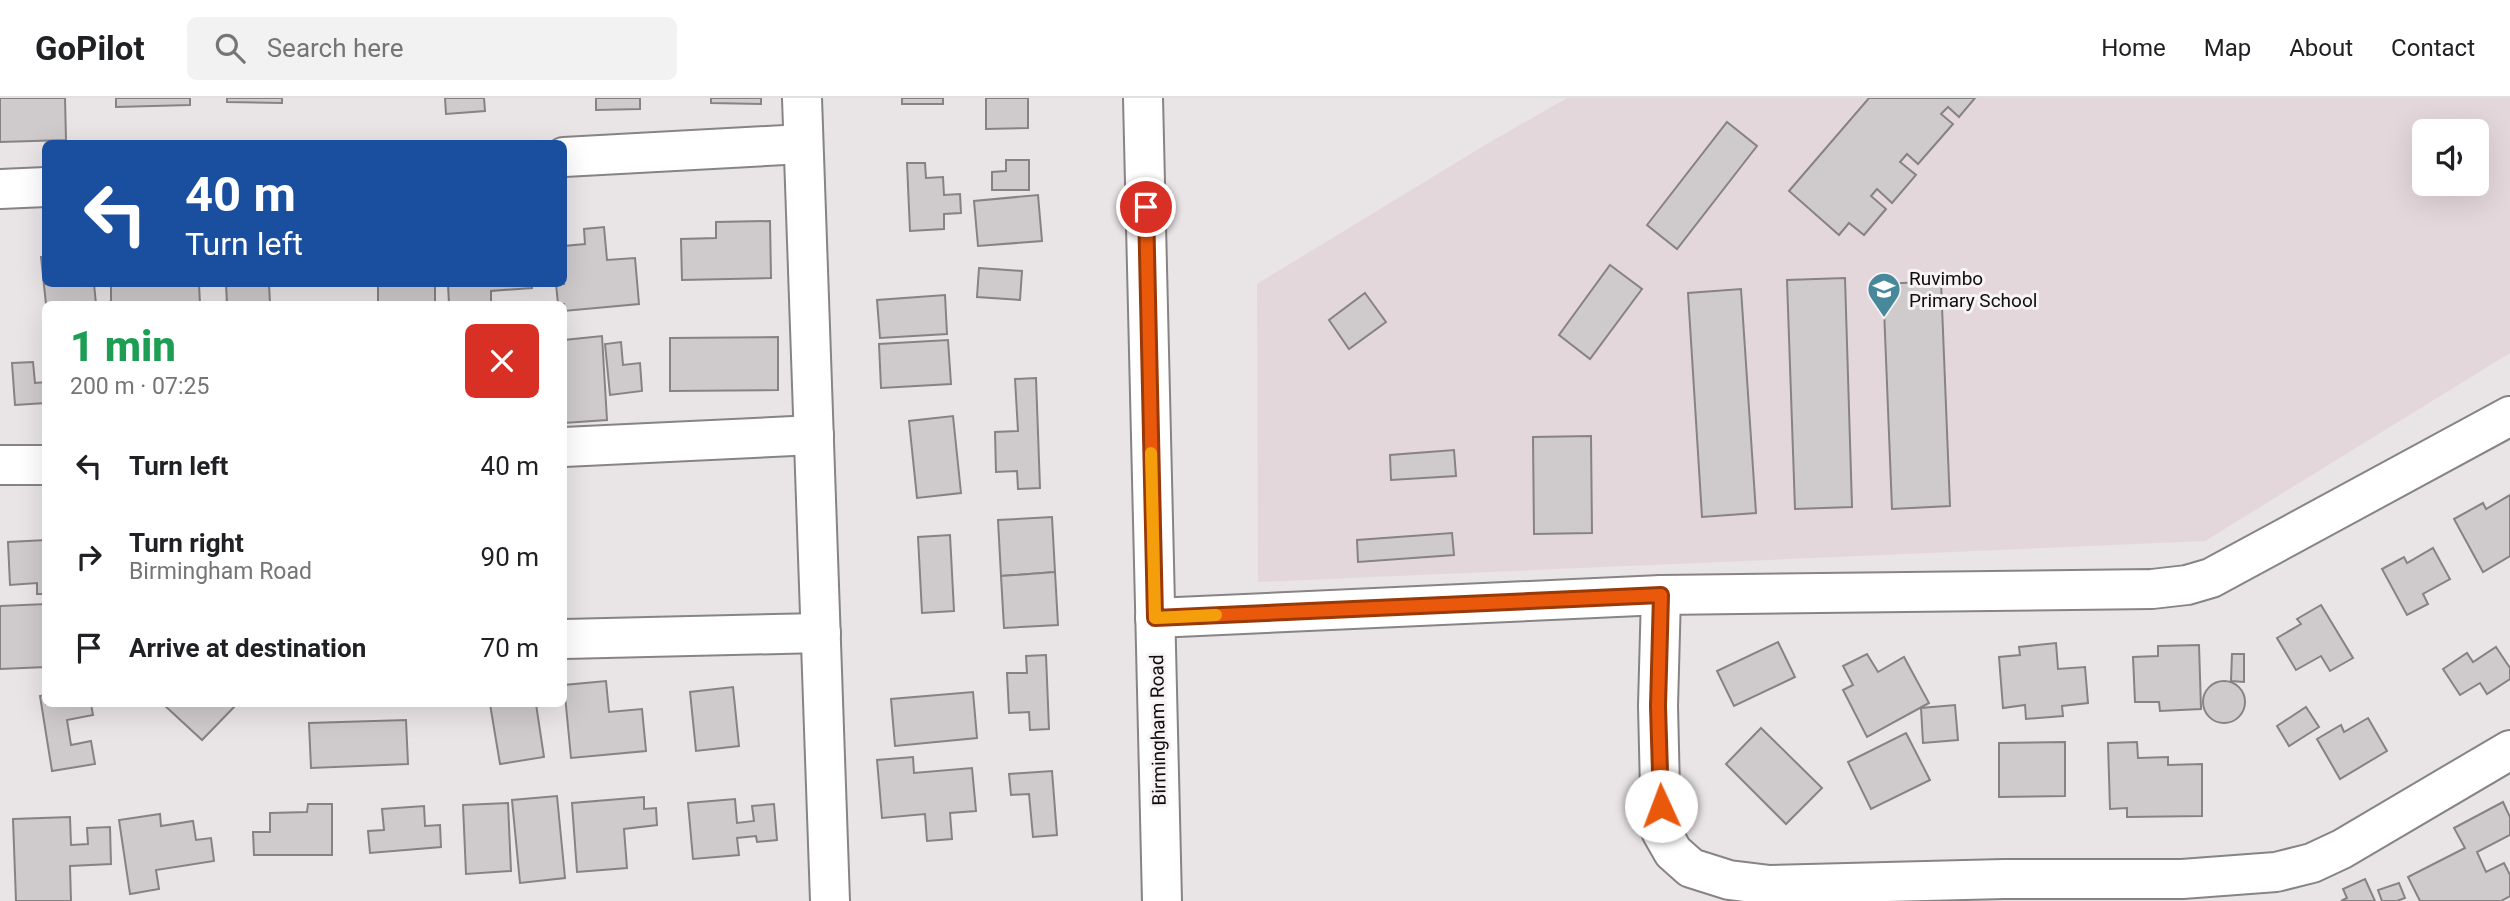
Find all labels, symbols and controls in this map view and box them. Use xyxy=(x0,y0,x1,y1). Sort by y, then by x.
search box xyxy=(187,17,677,80)
text: GoPilot xyxy=(35,29,145,68)
icon: search xyxy=(211,29,249,67)
text: Search here xyxy=(267,33,403,63)
text: Home xyxy=(2101,34,2166,62)
text: Map xyxy=(2204,34,2251,62)
text: About xyxy=(2289,34,2353,62)
text: Contact xyxy=(2391,34,2475,62)
map controls xyxy=(2412,119,2489,196)
button: sound xyxy=(2412,119,2489,196)
text: 40 m xyxy=(185,166,296,223)
icon: left xyxy=(70,168,161,259)
pin xyxy=(1116,177,1176,237)
icon: arrive xyxy=(1127,188,1165,226)
text: Turn left xyxy=(185,225,303,263)
place label: Ruvimbo Primary School xyxy=(1909,267,2037,312)
school or university icon: Ruvimbo Primary School xyxy=(1865,270,1903,319)
text: 1 min xyxy=(70,322,176,371)
button: close xyxy=(465,324,539,398)
text: 200 m · 07:25 xyxy=(70,373,209,400)
icon: left xyxy=(70,447,108,485)
text: Turn left xyxy=(129,451,228,481)
text: 40 m xyxy=(481,451,539,481)
text: Turn right xyxy=(129,528,244,558)
icon: right xyxy=(70,538,108,576)
text: 90 m xyxy=(481,542,539,572)
text: Birmingham Road xyxy=(129,558,312,585)
icon: arrive xyxy=(70,629,108,667)
text: Arrive at destination xyxy=(129,633,366,663)
text: 70 m xyxy=(481,633,539,663)
street label: Birmingham Road xyxy=(1145,654,1171,806)
position arrow xyxy=(1624,769,1698,843)

